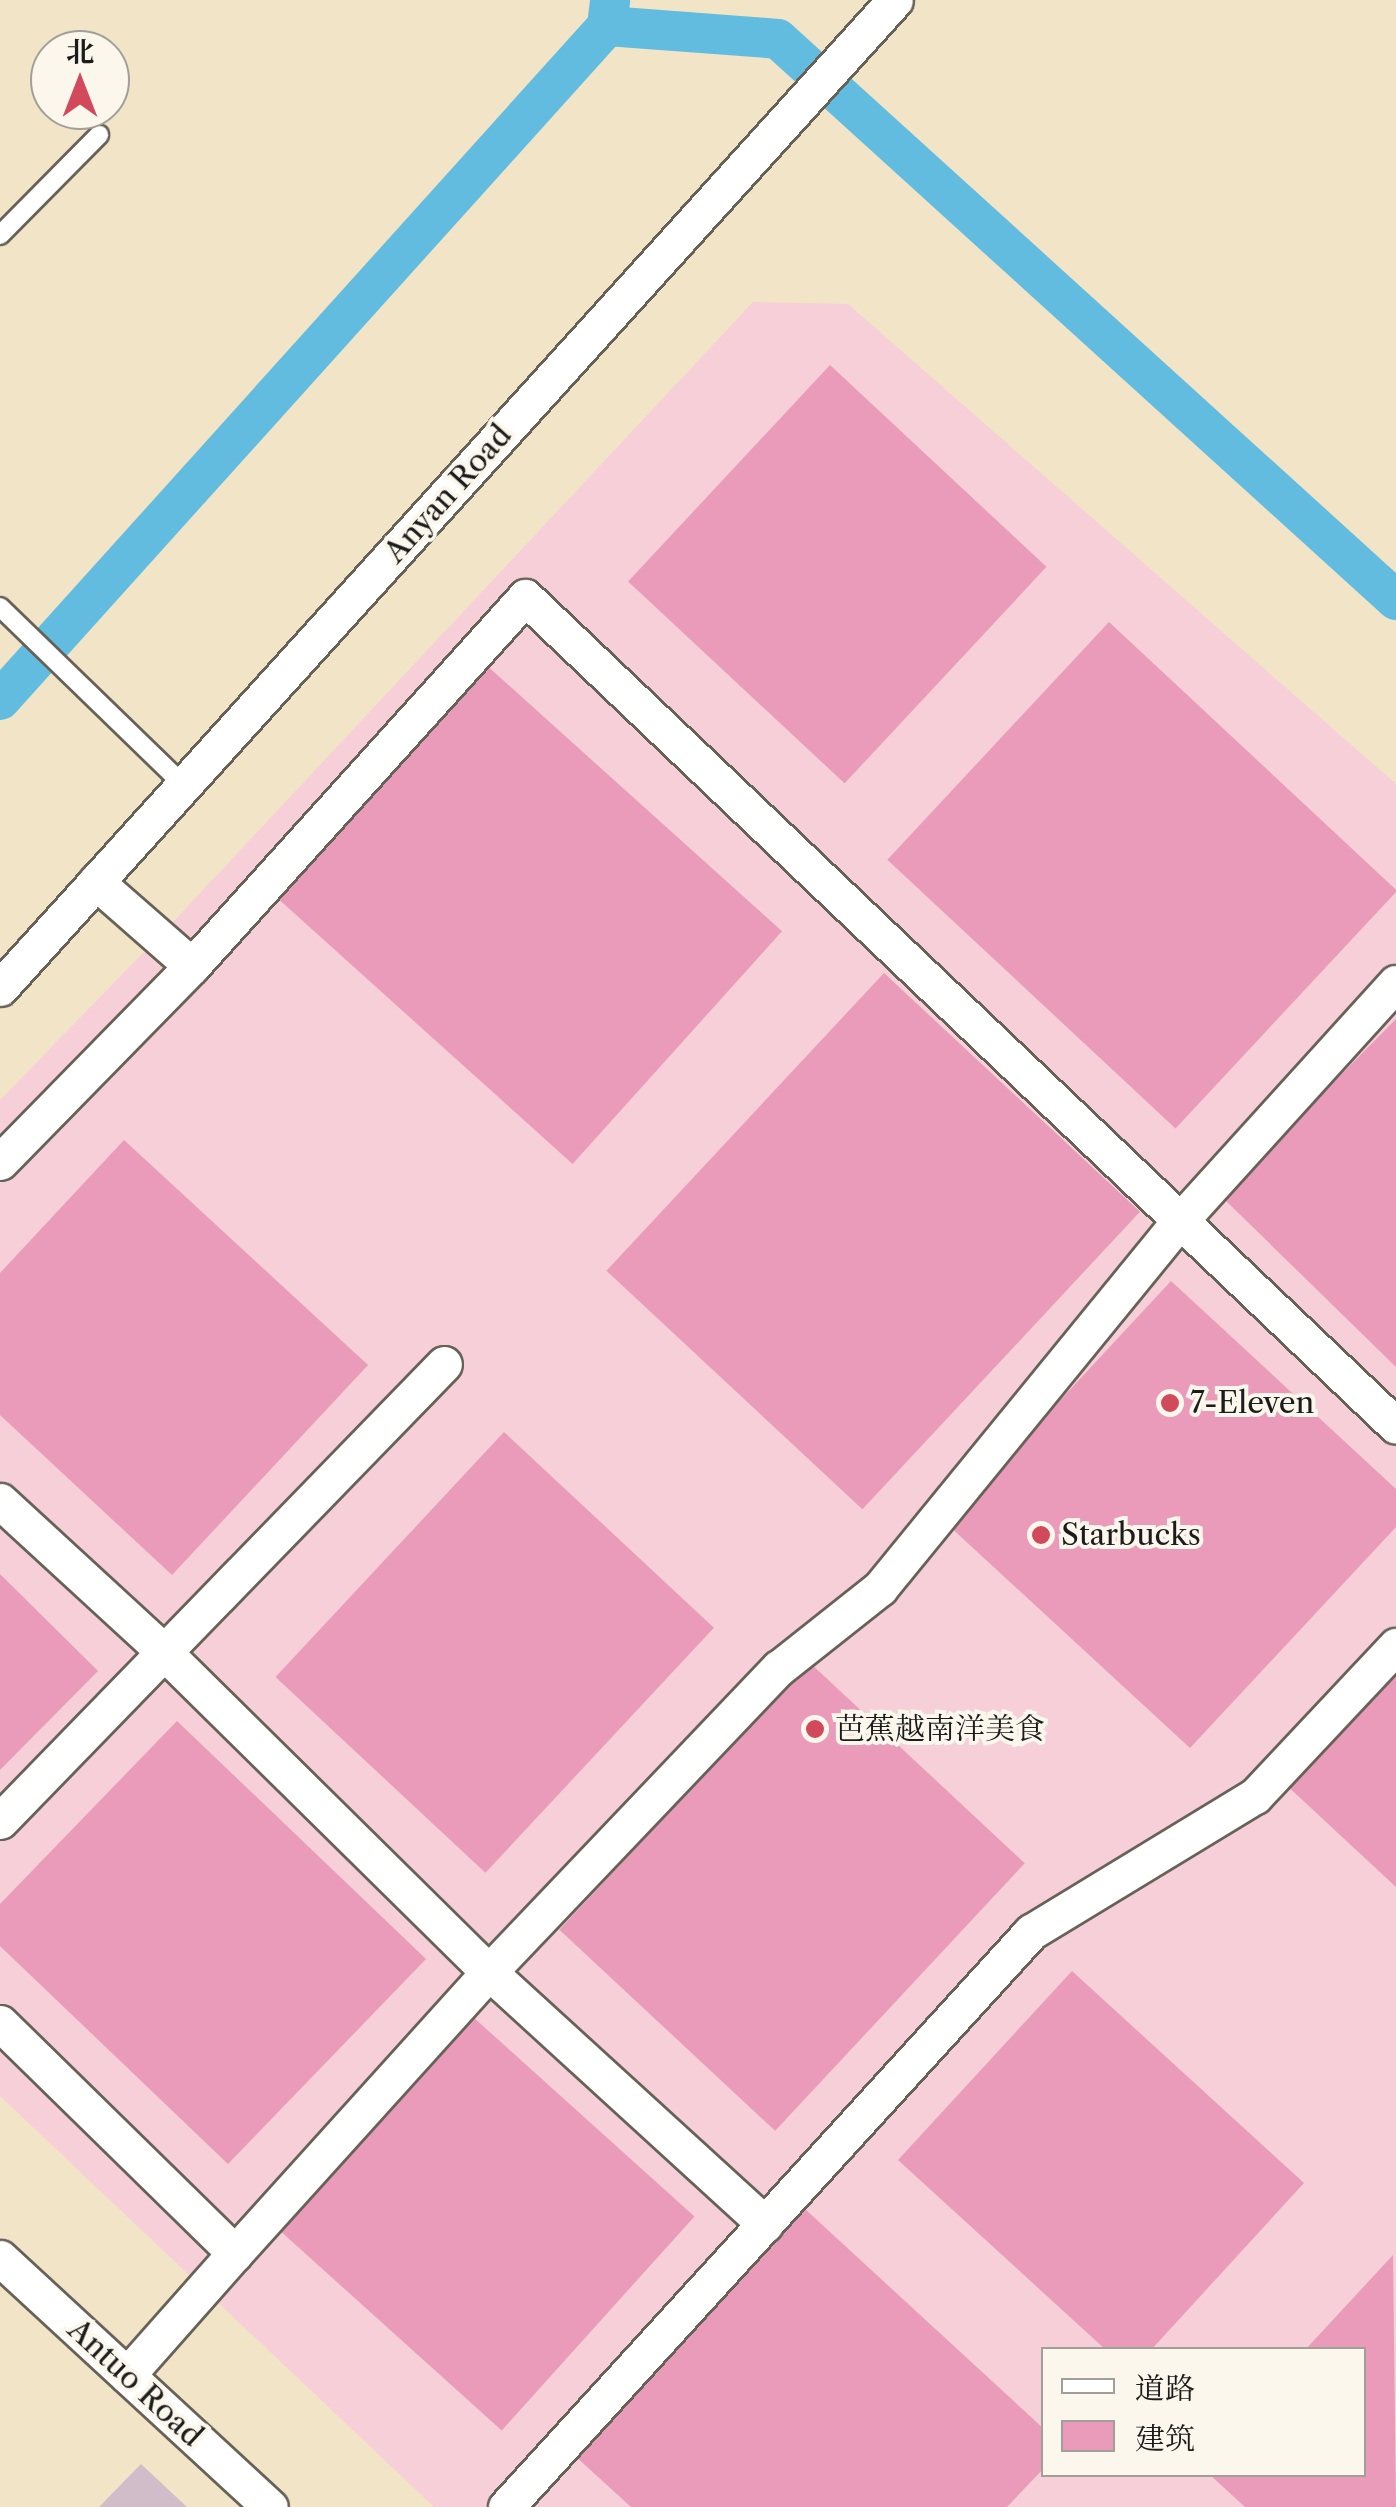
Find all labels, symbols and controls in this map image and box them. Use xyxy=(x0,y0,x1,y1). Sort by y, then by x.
north arrow xyxy=(30,30,130,130)
text: 北 xyxy=(66,35,94,69)
street label: Anyan Road xyxy=(377,418,519,570)
place label: 7-Eleven xyxy=(1190,1385,1314,1421)
marker: 7-Eleven xyxy=(1159,1392,1181,1414)
place label: Starbucks xyxy=(1061,1517,1201,1553)
marker: Starbucks xyxy=(1030,1524,1052,1546)
place label: 芭蕉越南洋美食 xyxy=(835,1711,1045,1747)
marker: 芭蕉越南洋美食 xyxy=(804,1718,826,1740)
street label: Antuo Road xyxy=(60,2312,210,2454)
legend xyxy=(1041,2347,1366,2477)
text: 道路 xyxy=(1135,2370,1195,2407)
text: 建筑 xyxy=(1135,2420,1195,2457)

